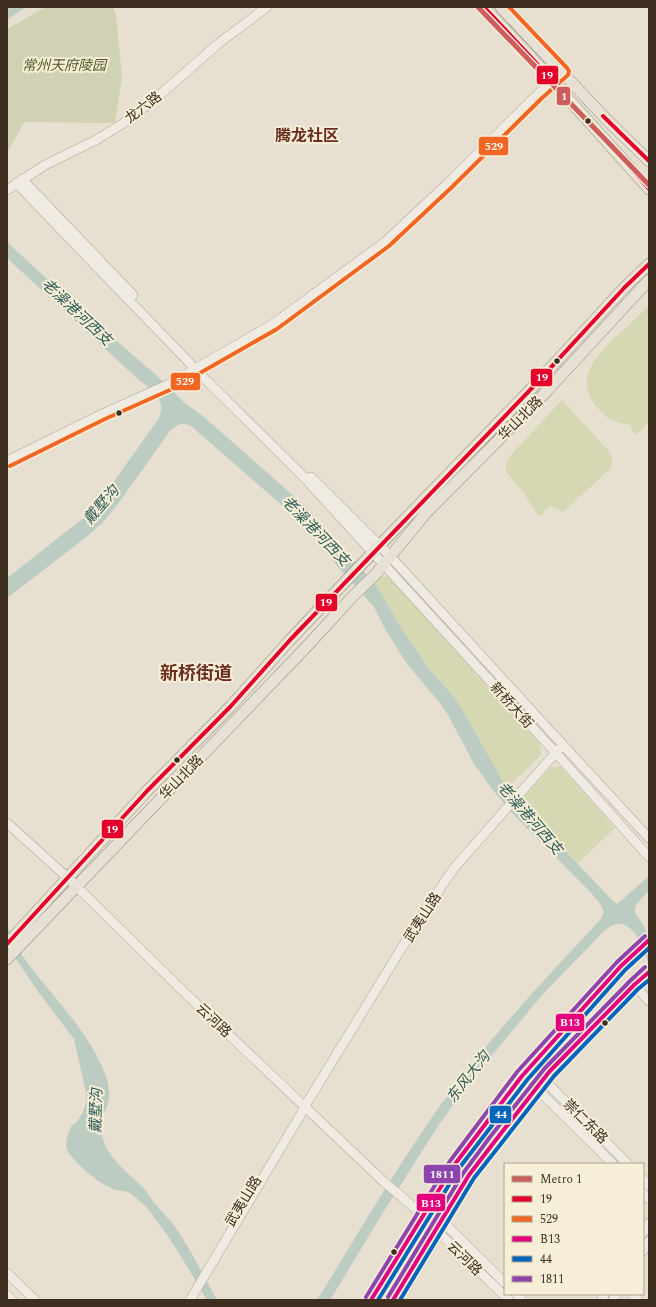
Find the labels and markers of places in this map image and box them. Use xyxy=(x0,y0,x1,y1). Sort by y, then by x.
unlabelled marker xyxy=(583,116,593,126)
unlabelled marker xyxy=(552,356,562,366)
unlabelled marker xyxy=(114,408,124,418)
unlabelled marker xyxy=(172,755,182,765)
unlabelled marker xyxy=(600,1018,610,1028)
unlabelled marker xyxy=(389,1247,399,1257)

